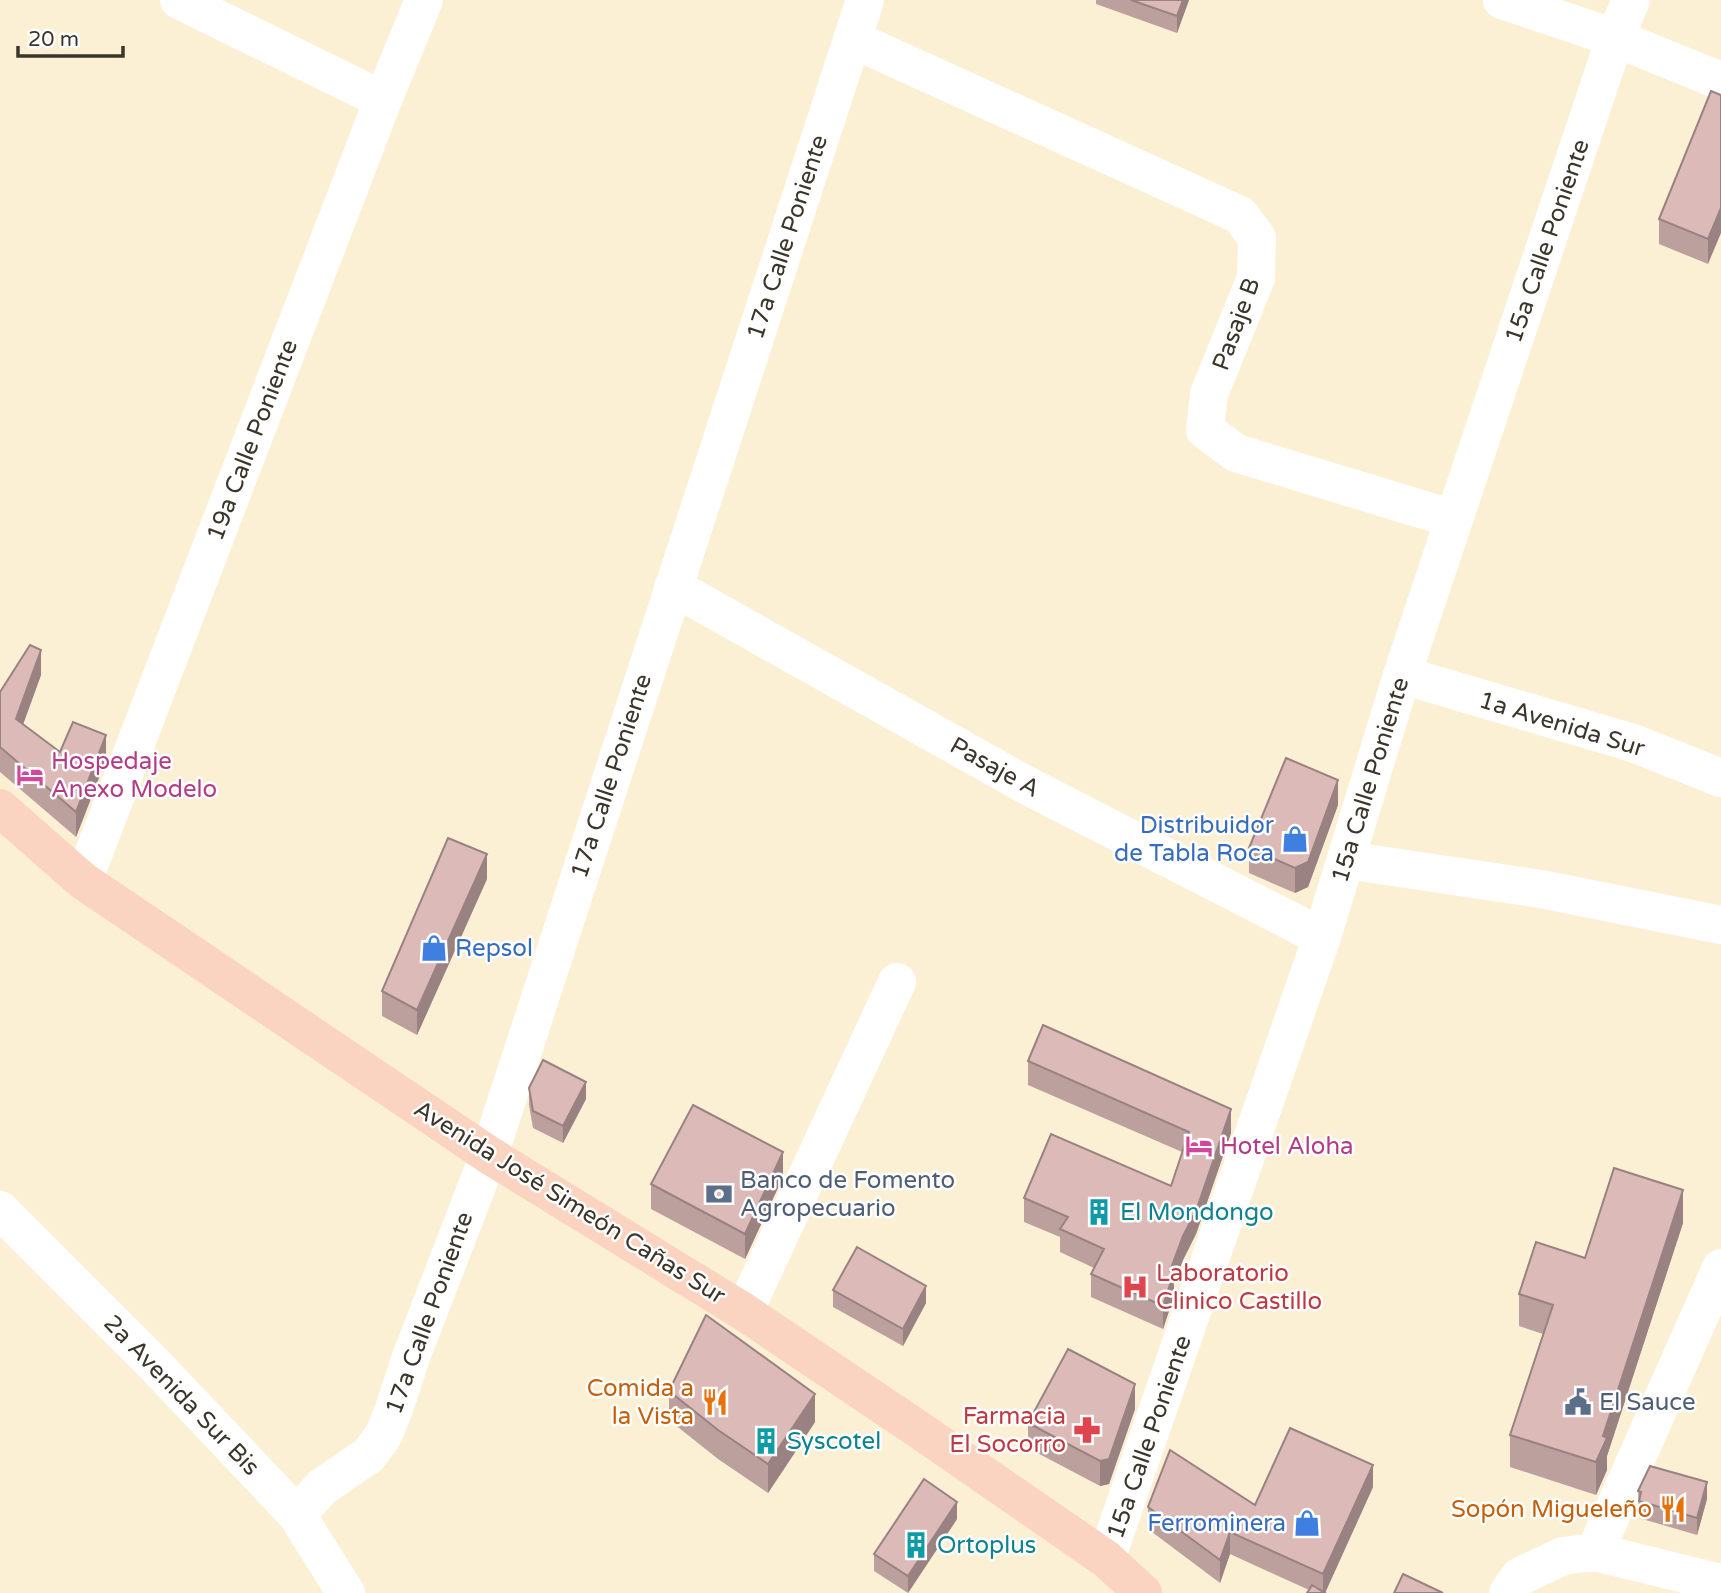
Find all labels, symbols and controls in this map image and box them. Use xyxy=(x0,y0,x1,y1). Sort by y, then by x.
scale bar xyxy=(18,14,122,58)
text: 20 m xyxy=(28,27,79,52)
street label: 17a Calle Poniente xyxy=(741,131,834,343)
street label: 15a Calle Poniente xyxy=(1499,136,1596,347)
street label: Pasaje B xyxy=(1206,274,1267,374)
street label: 19a Calle Poniente xyxy=(201,335,304,545)
street label: 17a Calle Poniente xyxy=(565,670,658,882)
street label: 15a Calle Poniente xyxy=(1325,674,1416,886)
street label: 1a Avenida Sur xyxy=(1475,685,1649,764)
street label: Pasaje A xyxy=(945,731,1045,804)
place label: Hospedaje Anexo Modelo xyxy=(51,747,217,804)
hotel icon: Hospedaje Anexo Modelo xyxy=(15,760,45,790)
place label: Distribuidor de Tabla Roca xyxy=(1114,811,1275,868)
shop icon: Distribuidor de Tabla Roca xyxy=(1280,824,1310,854)
shop icon: Repsol xyxy=(419,933,449,963)
place label: Repsol xyxy=(455,934,533,963)
street label: Avenida José Simeón Cañas Sur xyxy=(409,1094,732,1311)
hotel icon: Hotel Aloha xyxy=(1184,1131,1214,1161)
place label: Hotel Aloha xyxy=(1220,1132,1354,1161)
place label: Banco de Fomento Agropecuario xyxy=(740,1166,955,1223)
bank icon: Banco de Fomento Agropecuario xyxy=(704,1179,734,1209)
building icon: El Mondongo xyxy=(1084,1197,1114,1227)
place label: El Mondongo xyxy=(1120,1198,1274,1227)
street label: 17a Calle Poniente xyxy=(379,1208,480,1418)
place label: Laboratorio Clinico Castillo xyxy=(1156,1259,1322,1316)
hospital icon: Laboratorio Clinico Castillo xyxy=(1120,1272,1150,1302)
street label: 2a Avenida Sur Bis xyxy=(98,1309,266,1482)
street label: 15a Calle Poniente xyxy=(1101,1332,1198,1543)
place label: Comida a la Vista xyxy=(587,1374,694,1431)
restaurant icon: Comida a la Vista xyxy=(700,1387,730,1417)
public building icon: El Sauce xyxy=(1563,1387,1593,1417)
place label: El Sauce xyxy=(1599,1388,1696,1417)
place label: Farmacia El Socorro xyxy=(949,1402,1066,1459)
pharmacy icon: Farmacia El Socorro xyxy=(1072,1415,1102,1445)
building icon: Syscotel xyxy=(751,1426,781,1456)
place label: Syscotel xyxy=(787,1427,881,1456)
restaurant icon: Sopón Migueleño xyxy=(1658,1494,1688,1524)
place label: Sopón Migueleño xyxy=(1451,1495,1652,1524)
shop icon: Ferrominera xyxy=(1292,1508,1322,1538)
place label: Ferrominera xyxy=(1147,1509,1286,1538)
building icon: Ortoplus xyxy=(901,1530,931,1560)
place label: Ortoplus xyxy=(937,1531,1036,1560)

